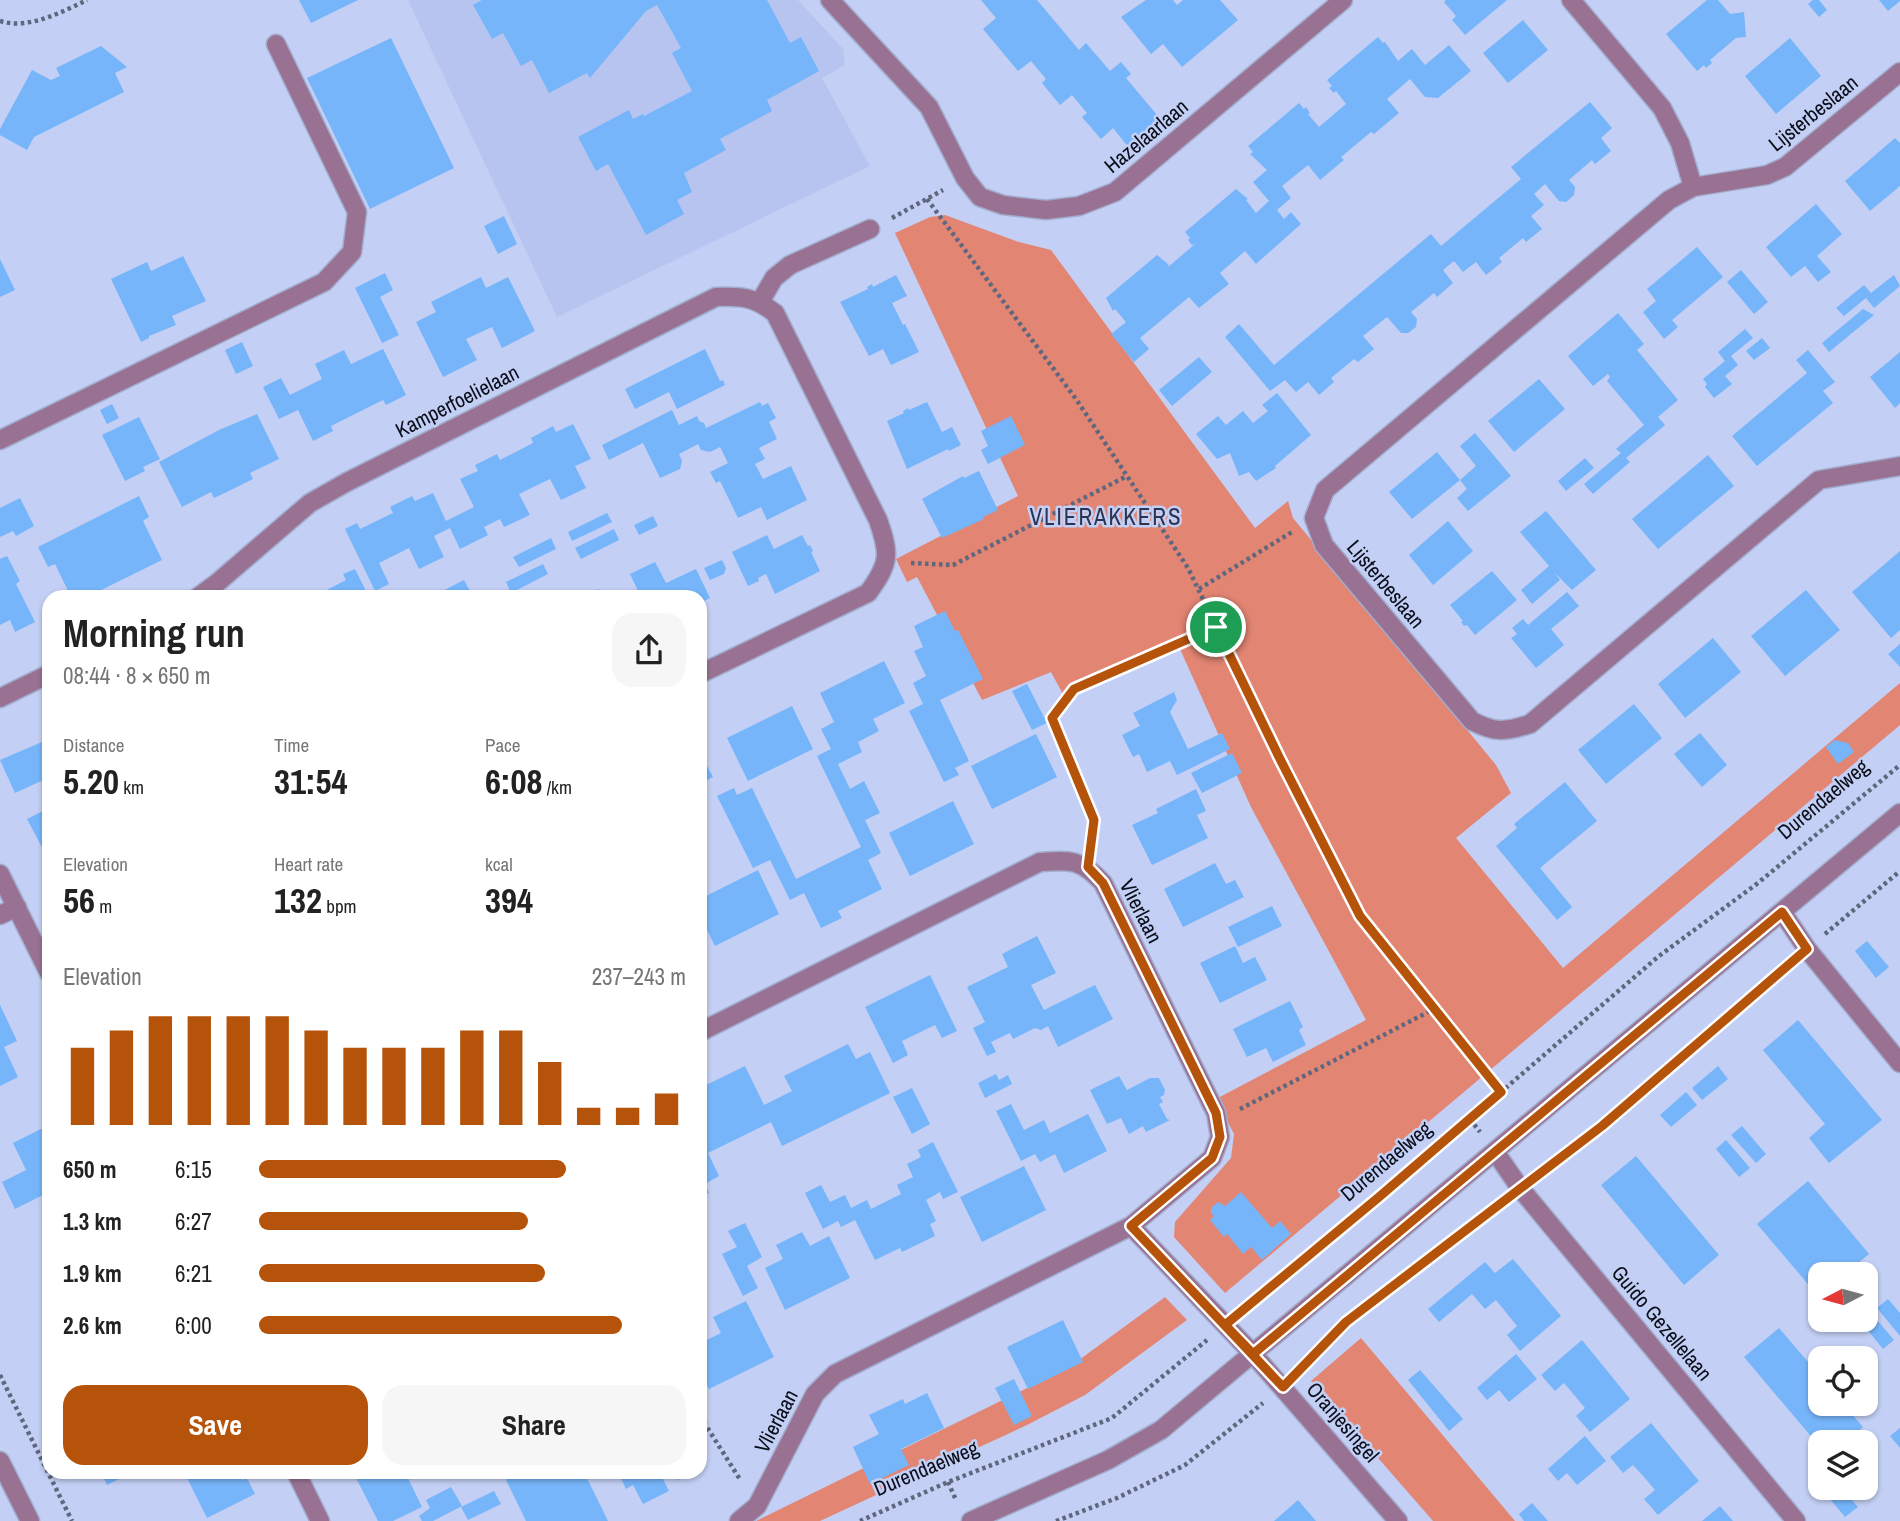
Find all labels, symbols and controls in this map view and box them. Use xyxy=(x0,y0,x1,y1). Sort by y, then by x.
street label: Lijsterbeslaan xyxy=(1762,68,1864,158)
street label: Hazelaarlaan xyxy=(1098,92,1194,180)
street label: Kamperfoelielaan xyxy=(390,357,524,445)
district label: VLIERAKKERS xyxy=(1029,501,1183,532)
street label: Lijsterbeslaan xyxy=(1340,534,1432,634)
pin xyxy=(1186,597,1246,657)
text: Morning run xyxy=(63,608,245,659)
icon: arrive xyxy=(1197,608,1235,646)
button: share xyxy=(612,613,686,687)
text: 08:44 · 8 × 650 m xyxy=(63,660,210,691)
text: Distance xyxy=(63,732,124,758)
text: Time xyxy=(274,732,309,758)
text: Pace xyxy=(485,732,521,758)
street label: Durendaelweg xyxy=(1771,752,1875,846)
text: 5.20 xyxy=(63,758,119,805)
text: 31:54 xyxy=(274,758,347,805)
text: 6:08 xyxy=(485,758,542,805)
text: km xyxy=(119,774,144,800)
text: /km xyxy=(542,774,572,800)
text: Elevation xyxy=(63,851,128,877)
text: Heart rate xyxy=(274,851,343,877)
text: kcal xyxy=(485,851,513,877)
street label: Vlierlaan xyxy=(1113,874,1169,948)
text: 56 xyxy=(63,877,95,924)
text: 132 xyxy=(274,877,322,924)
text: 394 xyxy=(485,877,533,924)
text: m xyxy=(95,893,112,919)
text: bpm xyxy=(322,893,357,919)
text: Elevation xyxy=(63,961,142,992)
text: 237–243 m xyxy=(592,961,686,992)
street label: Durendaelweg xyxy=(1334,1114,1438,1208)
text: 650 m xyxy=(63,1154,116,1185)
text: 6:15 xyxy=(175,1154,212,1185)
text: 1.3 km xyxy=(63,1206,122,1237)
text: 6:27 xyxy=(175,1206,212,1237)
text: 1.9 km xyxy=(63,1258,122,1289)
text: 6:21 xyxy=(175,1258,212,1289)
street label: Guido Gezellelaan xyxy=(1605,1259,1719,1387)
north arrow xyxy=(1808,1262,1878,1332)
map controls xyxy=(1808,1262,1878,1500)
text: 2.6 km xyxy=(63,1310,122,1341)
text: 6:00 xyxy=(175,1310,212,1341)
button: locate xyxy=(1808,1346,1878,1416)
street label: Oranjesingel xyxy=(1300,1376,1386,1468)
street label: Vlierlaan xyxy=(747,1384,805,1458)
button: Save xyxy=(63,1385,368,1465)
button: Share xyxy=(382,1385,686,1465)
button: layers xyxy=(1808,1430,1878,1500)
street label: Durendaelweg xyxy=(869,1433,983,1503)

